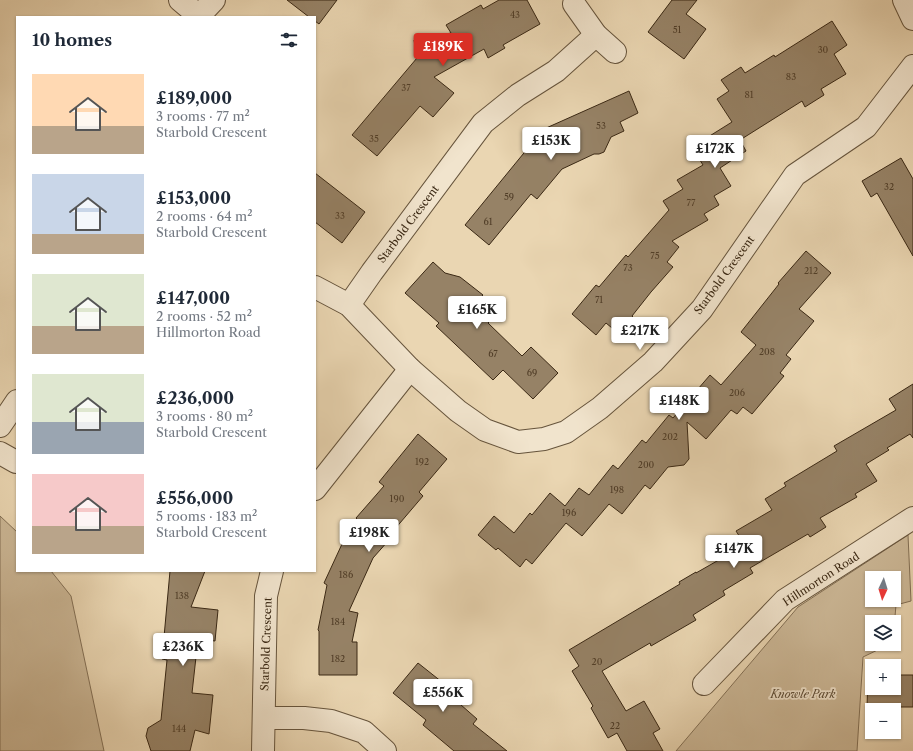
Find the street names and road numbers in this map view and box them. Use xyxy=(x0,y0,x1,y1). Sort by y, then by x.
street label: Starbold Crescent xyxy=(374,182,442,266)
street label: Starbold Crescent xyxy=(691,233,757,317)
street label: Hillmorton Road xyxy=(780,549,862,609)
street label: Starbold Crescent xyxy=(257,597,275,691)

